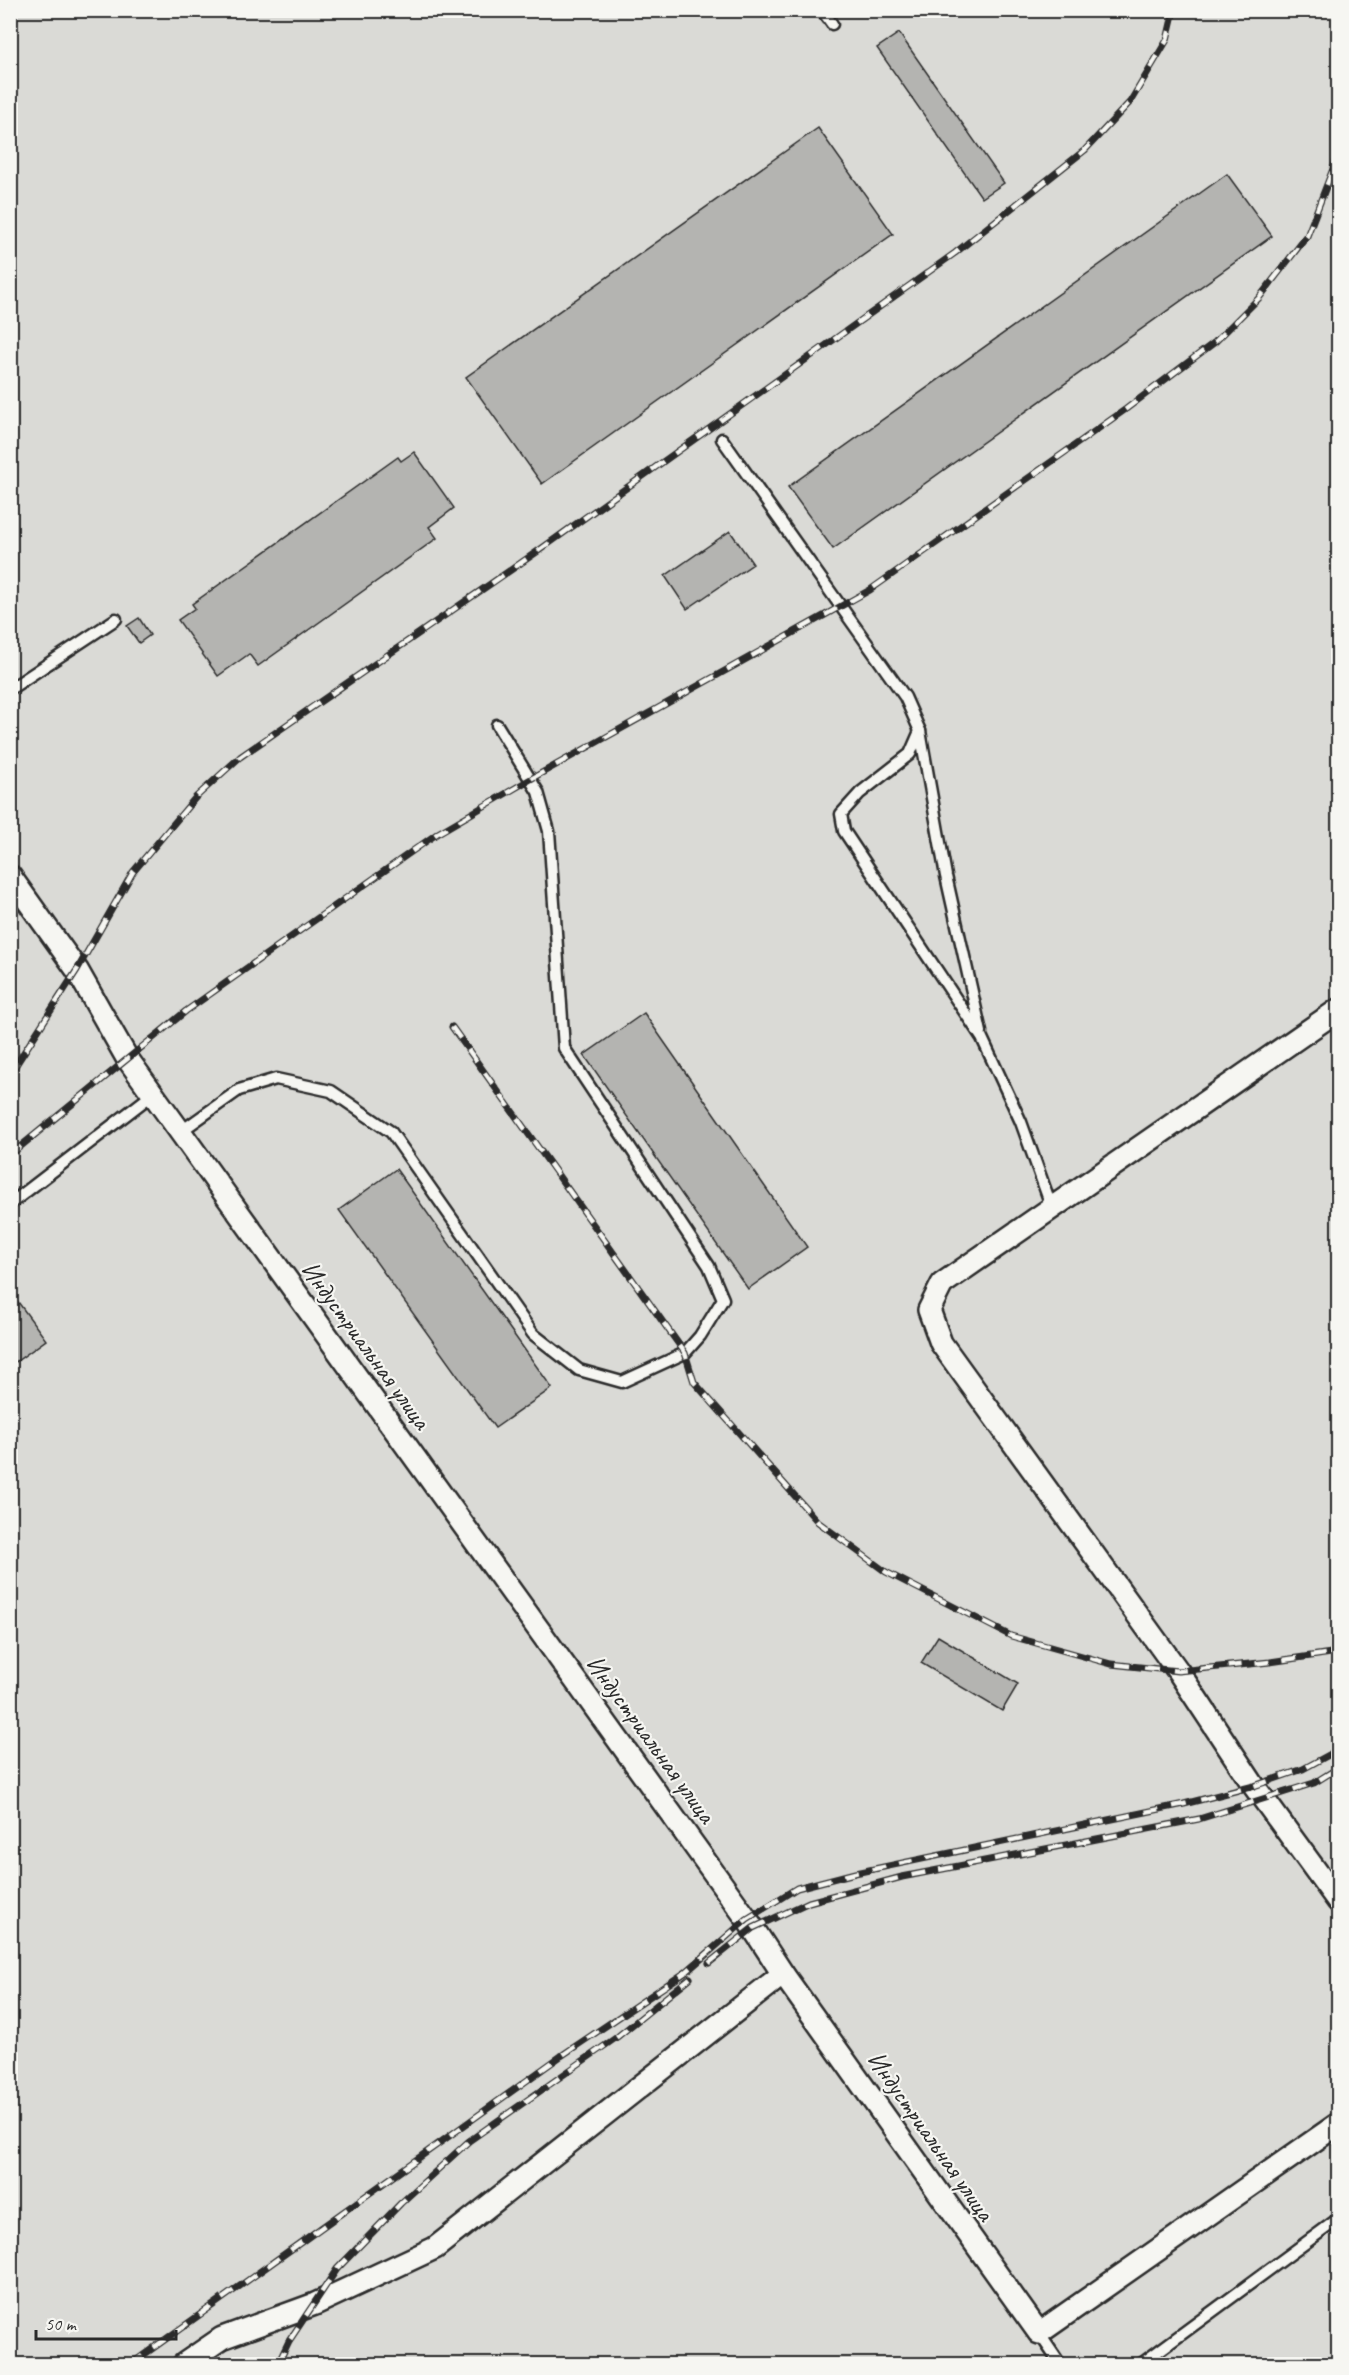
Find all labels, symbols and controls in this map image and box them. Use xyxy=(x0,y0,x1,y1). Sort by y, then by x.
street label: Индустриальная улица xyxy=(294,1254,439,1437)
street label: Индустриальная улица xyxy=(579,1648,724,1831)
street label: Индустриальная улица xyxy=(860,2044,1003,2229)
scale bar xyxy=(36,2303,176,2341)
text: 50 m xyxy=(45,2313,78,2335)

